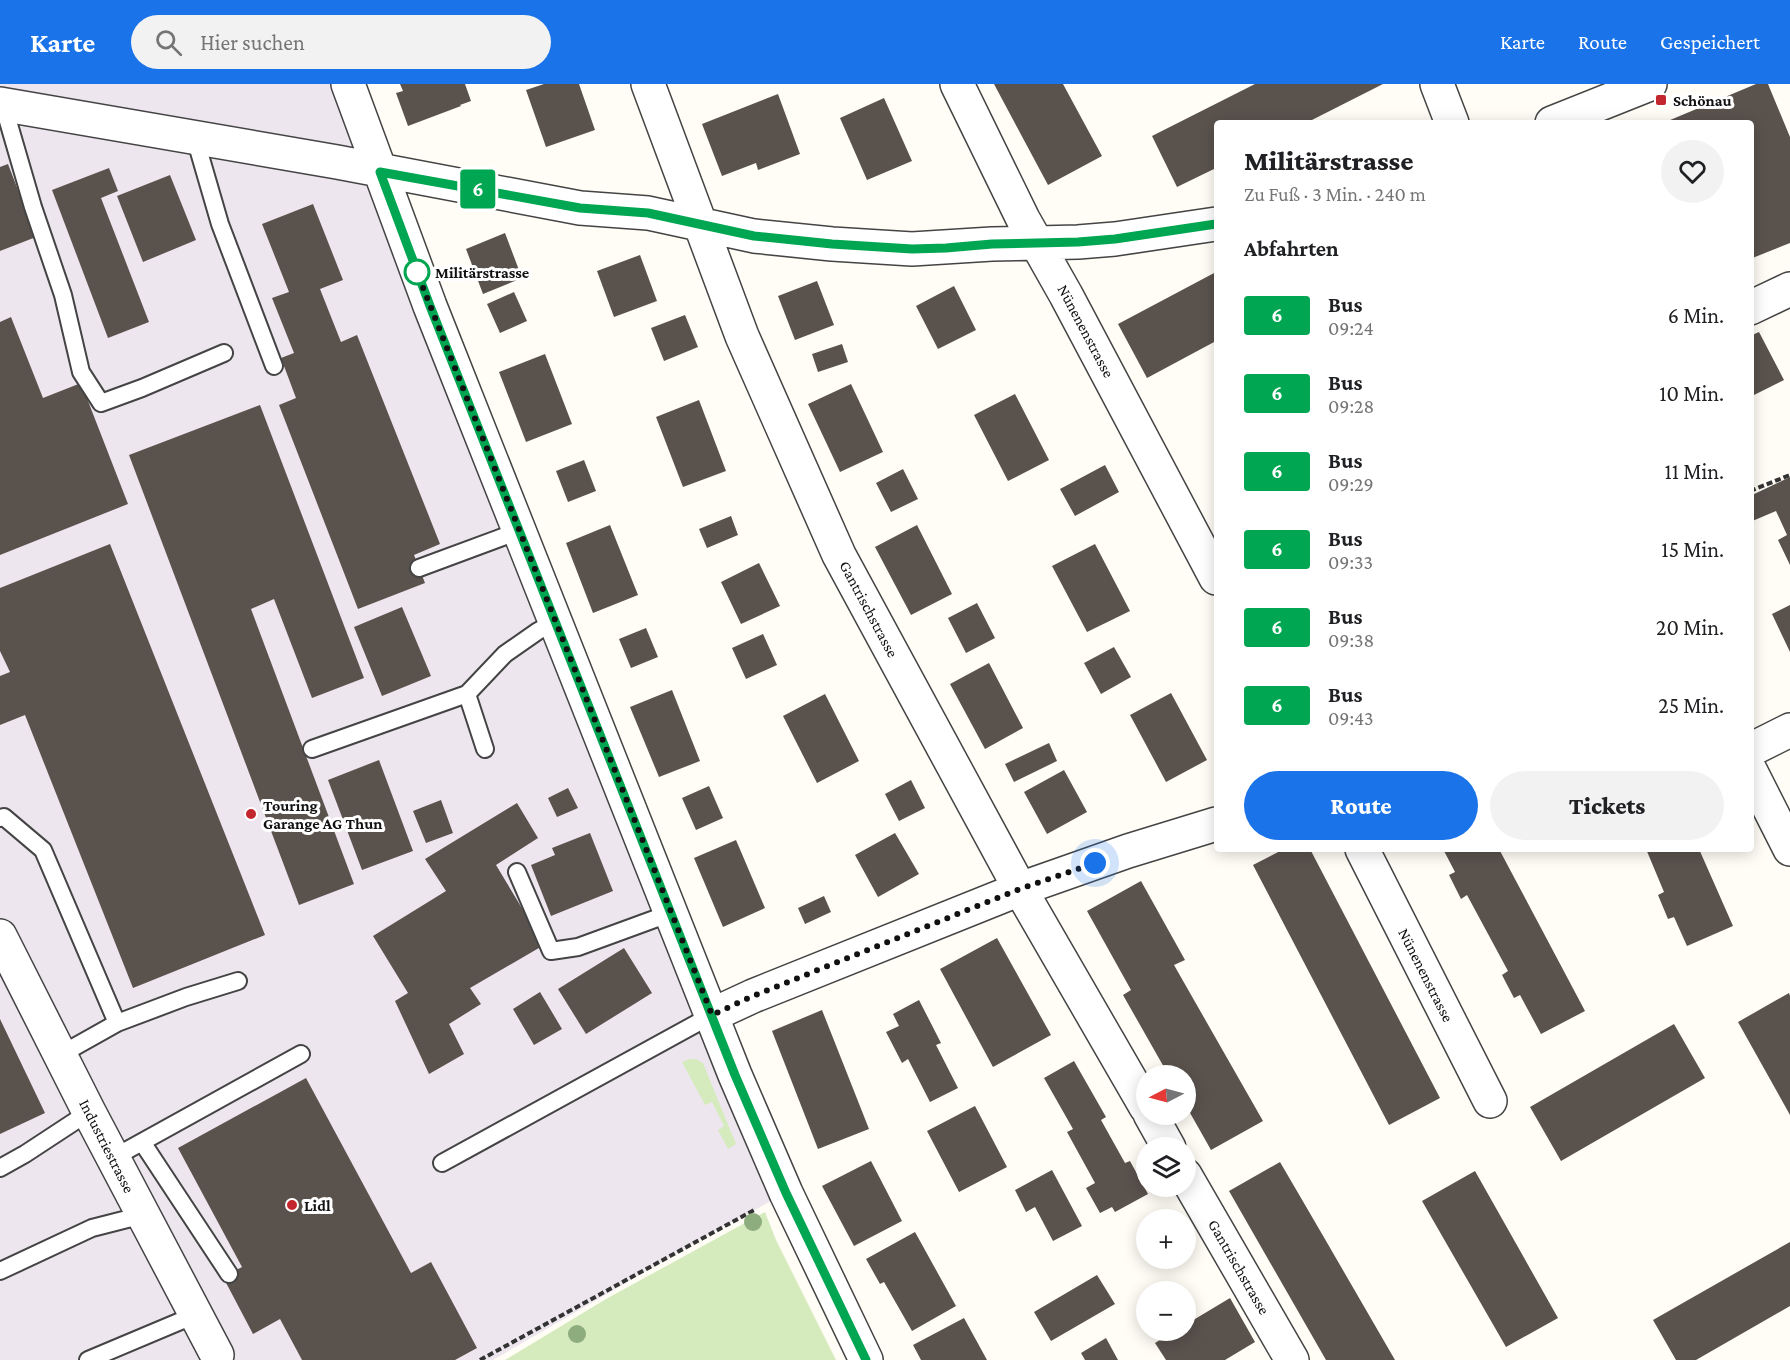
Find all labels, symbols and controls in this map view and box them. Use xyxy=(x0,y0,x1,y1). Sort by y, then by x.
search box xyxy=(131,15,551,69)
icon: search xyxy=(152,26,185,59)
text: Karte xyxy=(30,27,95,58)
text: Hier suchen xyxy=(200,30,305,55)
text: Karte xyxy=(1500,30,1545,54)
text: Route xyxy=(1578,30,1627,54)
text: Gespeichert xyxy=(1660,30,1760,54)
place label: Schönau xyxy=(1673,92,1732,109)
marker: Schönau xyxy=(1654,93,1668,107)
button: heart xyxy=(1661,140,1724,203)
text: Militärstrasse xyxy=(1244,145,1414,176)
line badge: 6 xyxy=(458,170,498,208)
text: 6 xyxy=(472,177,484,201)
text: Zu Fuß · 3 Min. · 240 m xyxy=(1244,183,1426,205)
text: Abfahrten xyxy=(1244,236,1339,261)
marker: Militärstrasse xyxy=(404,259,430,285)
place label: Militärstrasse xyxy=(435,264,530,281)
street label: Nünenenstrasse xyxy=(1054,282,1118,380)
text: Bus xyxy=(1328,292,1362,317)
text: 6 xyxy=(1271,303,1283,327)
text: 6 Min. xyxy=(1668,303,1724,328)
text: 09:24 xyxy=(1328,317,1374,339)
text: Bus xyxy=(1328,370,1362,395)
text: 6 xyxy=(1271,381,1283,405)
text: 10 Min. xyxy=(1659,381,1724,406)
text: 09:28 xyxy=(1328,395,1374,417)
text: Bus xyxy=(1328,448,1362,473)
text: 6 xyxy=(1271,459,1283,483)
text: 11 Min. xyxy=(1664,459,1724,484)
text: 09:29 xyxy=(1328,473,1374,495)
text: Bus xyxy=(1328,526,1362,551)
text: 6 xyxy=(1271,537,1283,561)
text: 15 Min. xyxy=(1661,537,1724,562)
text: 09:33 xyxy=(1328,551,1373,573)
street label: Gantrischstrasse xyxy=(836,558,902,660)
text: Bus xyxy=(1328,604,1362,629)
text: 6 xyxy=(1271,615,1283,639)
text: 20 Min. xyxy=(1656,615,1724,640)
text: 09:38 xyxy=(1328,629,1374,651)
text: Bus xyxy=(1328,682,1362,707)
text: 6 xyxy=(1271,693,1283,717)
text: 25 Min. xyxy=(1658,693,1724,718)
text: 09:43 xyxy=(1328,707,1374,729)
button: Route xyxy=(1244,771,1478,840)
button: Tickets xyxy=(1490,771,1724,840)
place label: Touring Garange AG Thun xyxy=(263,797,382,832)
marker: Touring Garange AG Thun xyxy=(244,807,258,821)
your location xyxy=(1080,848,1110,878)
street label: Nünenenstrasse xyxy=(1395,925,1457,1025)
north arrow xyxy=(1136,1065,1196,1125)
map controls xyxy=(1136,1065,1196,1341)
street label: Industriestrasse xyxy=(76,1096,138,1196)
button: layers xyxy=(1136,1137,1196,1197)
place label: Lidl xyxy=(304,1197,331,1214)
marker: Lidl xyxy=(285,1198,299,1212)
button: + xyxy=(1136,1209,1196,1269)
street label: Gantrischstrasse xyxy=(1205,1217,1273,1317)
button: − xyxy=(1136,1281,1196,1341)

